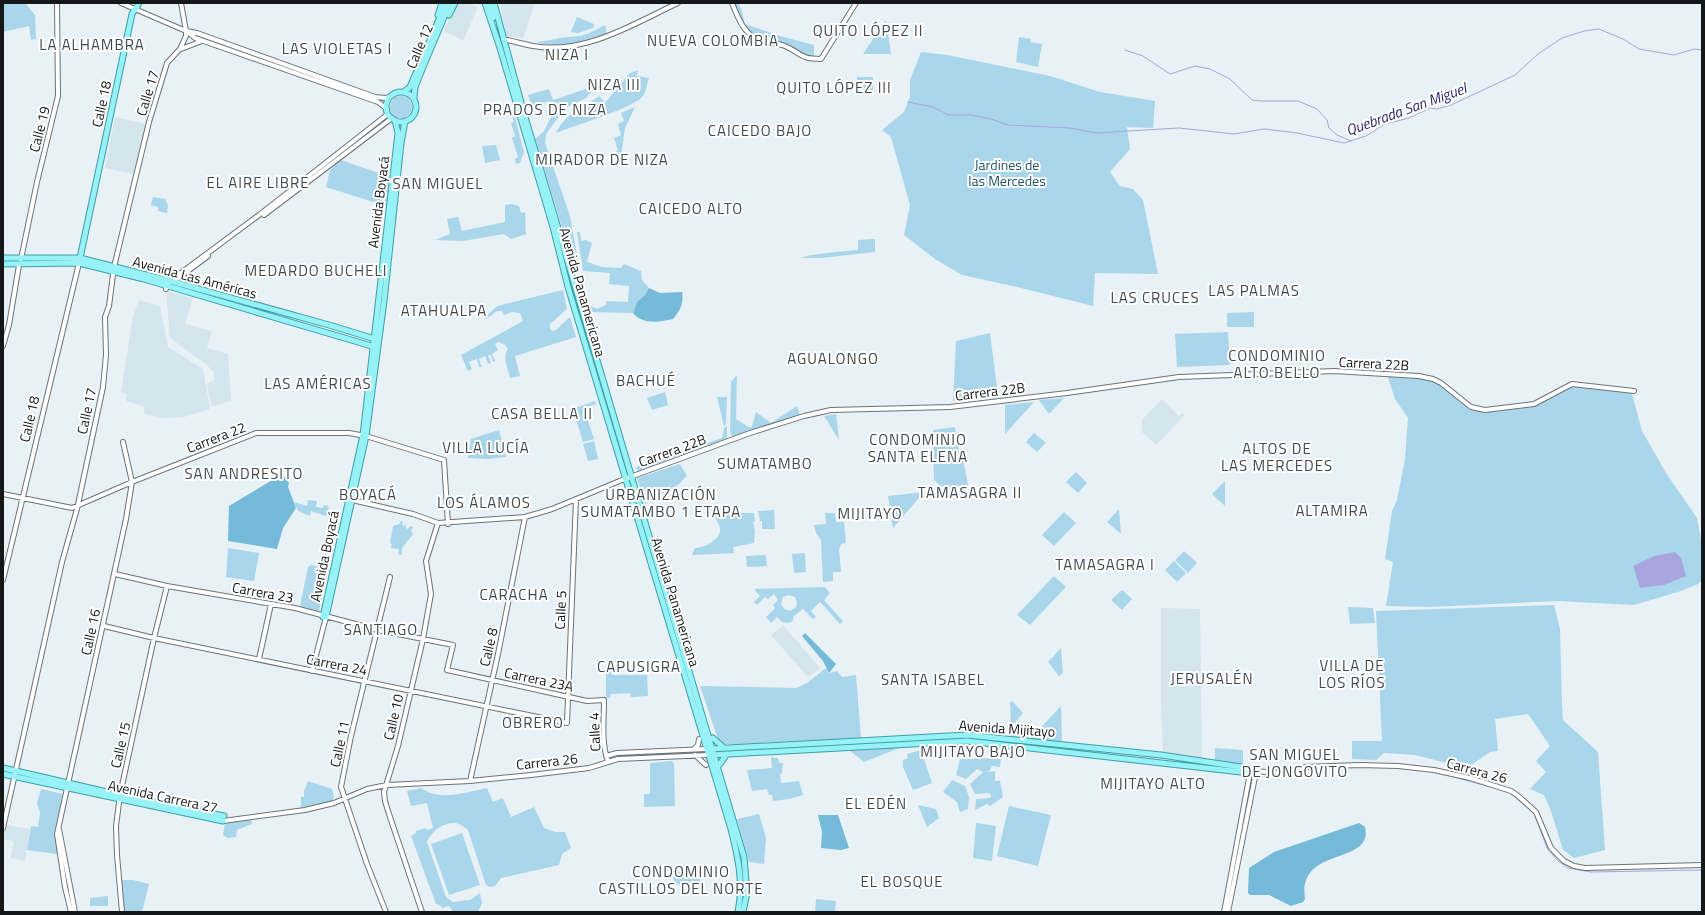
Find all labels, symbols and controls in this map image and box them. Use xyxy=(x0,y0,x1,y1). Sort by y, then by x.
district label: QUITO LÓPEZ II xyxy=(813,19,923,42)
street label: Calle 12 xyxy=(400,20,438,72)
district label: NUEVA COLOMBIA xyxy=(647,29,779,52)
district label: LA ALHAMBRA xyxy=(39,33,145,56)
district label: LAS VIOLETAS I xyxy=(282,37,392,60)
district label: NIZA I xyxy=(545,43,589,66)
street label: Calle 17 xyxy=(130,67,164,119)
district label: NIZA III xyxy=(587,73,641,96)
district label: QUITO LÓPEZ III xyxy=(776,76,892,99)
water label: Quebrada San Miguel xyxy=(1342,76,1471,141)
street label: Calle 18 xyxy=(86,79,116,129)
district label: PRADOS DE NIZA xyxy=(483,98,607,121)
street label: Calle 19 xyxy=(23,104,55,154)
district label: CAICEDO BAJO xyxy=(708,119,812,142)
district label: MIRADOR DE NIZA xyxy=(535,148,669,171)
park label: Jardines de las Mercedes xyxy=(968,154,1046,191)
street label: Avenida Boyacá xyxy=(362,155,394,249)
district label: EL AIRE LIBRE xyxy=(207,171,309,194)
district label: SAN MIGUEL xyxy=(392,172,484,195)
district label: CAICEDO ALTO xyxy=(639,197,743,220)
street label: Avenida Panamericana xyxy=(554,225,612,359)
street label: Avenida Las Américas xyxy=(131,250,259,304)
district label: MEDARDO BUCHELI xyxy=(245,259,387,282)
district label: LAS PALMAS xyxy=(1208,279,1300,302)
district label: LAS CRUCES xyxy=(1110,286,1200,309)
district label: ATAHUALPA xyxy=(401,299,487,322)
district label: CONDOMINIO ALTO BELLO xyxy=(1228,344,1326,384)
district label: AGUALONGO xyxy=(787,347,879,370)
street label: Carrera 22B xyxy=(1338,351,1410,375)
district label: BACHUÉ xyxy=(616,369,676,392)
district label: LAS AMÉRICAS xyxy=(264,372,372,395)
street label: Carrera 22B xyxy=(954,376,1026,406)
street label: Calle 17 xyxy=(71,386,101,436)
street label: Calle 18 xyxy=(13,394,45,444)
district label: CASA BELLA II xyxy=(491,402,593,425)
street label: Carrera 22 xyxy=(183,416,249,458)
street label: Carrera 22B xyxy=(635,428,709,472)
district label: CONDOMINIO SANTA ELENA xyxy=(868,428,968,468)
district label: VILLA LUCÍA xyxy=(442,436,530,459)
district label: ALTOS DE LAS MERCEDES xyxy=(1221,437,1333,477)
district label: SUMATAMBO xyxy=(717,452,813,475)
district label: SAN ANDRESITO xyxy=(185,462,303,485)
district label: TAMASAGRA II xyxy=(918,481,1022,504)
district label: BOYACÁ xyxy=(339,483,397,506)
district label: URBANIZACIÓN SUMATAMBO 1 ETAPA xyxy=(581,483,741,523)
district label: LOS ÁLAMOS xyxy=(437,491,531,514)
district label: ALTAMIRA xyxy=(1295,499,1369,522)
district label: MIJITAYO xyxy=(837,502,903,525)
street label: Avenida Boyacá xyxy=(304,509,344,603)
street label: Avenida Panamericana xyxy=(646,535,706,669)
district label: TAMASAGRA I xyxy=(1055,553,1155,576)
street label: Carrera 23 xyxy=(231,576,295,608)
district label: CARACHA xyxy=(479,583,549,606)
street label: Calle 5 xyxy=(549,590,571,630)
street label: Calle 16 xyxy=(75,607,105,657)
district label: SANTIAGO xyxy=(344,618,418,641)
street label: Calle 8 xyxy=(473,625,503,668)
street label: Carrera 24 xyxy=(305,648,370,680)
district label: VILLA DE LOS RÍOS xyxy=(1318,654,1386,694)
district label: CAPUSIGRA xyxy=(597,655,681,678)
street label: Carrera 23A xyxy=(502,661,576,697)
district label: JERUSALÉN xyxy=(1170,667,1254,690)
district label: SANTA ISABEL xyxy=(881,668,985,691)
street label: Calle 10 xyxy=(377,692,409,742)
district label: OBRERO xyxy=(502,711,564,734)
street label: Calle 4 xyxy=(582,712,606,752)
street label: Avenida Mijitayo xyxy=(958,714,1056,742)
street label: Calle 11 xyxy=(324,719,354,769)
street label: Calle 15 xyxy=(104,720,136,770)
district label: MIJITAYO BAJO xyxy=(920,740,1026,763)
district label: SAN MIGUEL DE JONGOVITO xyxy=(1242,743,1348,783)
street label: Carrera 26 xyxy=(515,747,579,775)
street label: Carrera 26 xyxy=(1444,752,1510,788)
district label: MIJITAYO ALTO xyxy=(1100,772,1206,795)
street label: Avenida Carrera 27 xyxy=(106,774,220,818)
district label: EL EDÉN xyxy=(845,792,907,815)
district label: CONDOMINIO CASTILLOS DEL NORTE xyxy=(599,860,763,900)
district label: EL BOSQUE xyxy=(861,870,943,893)

